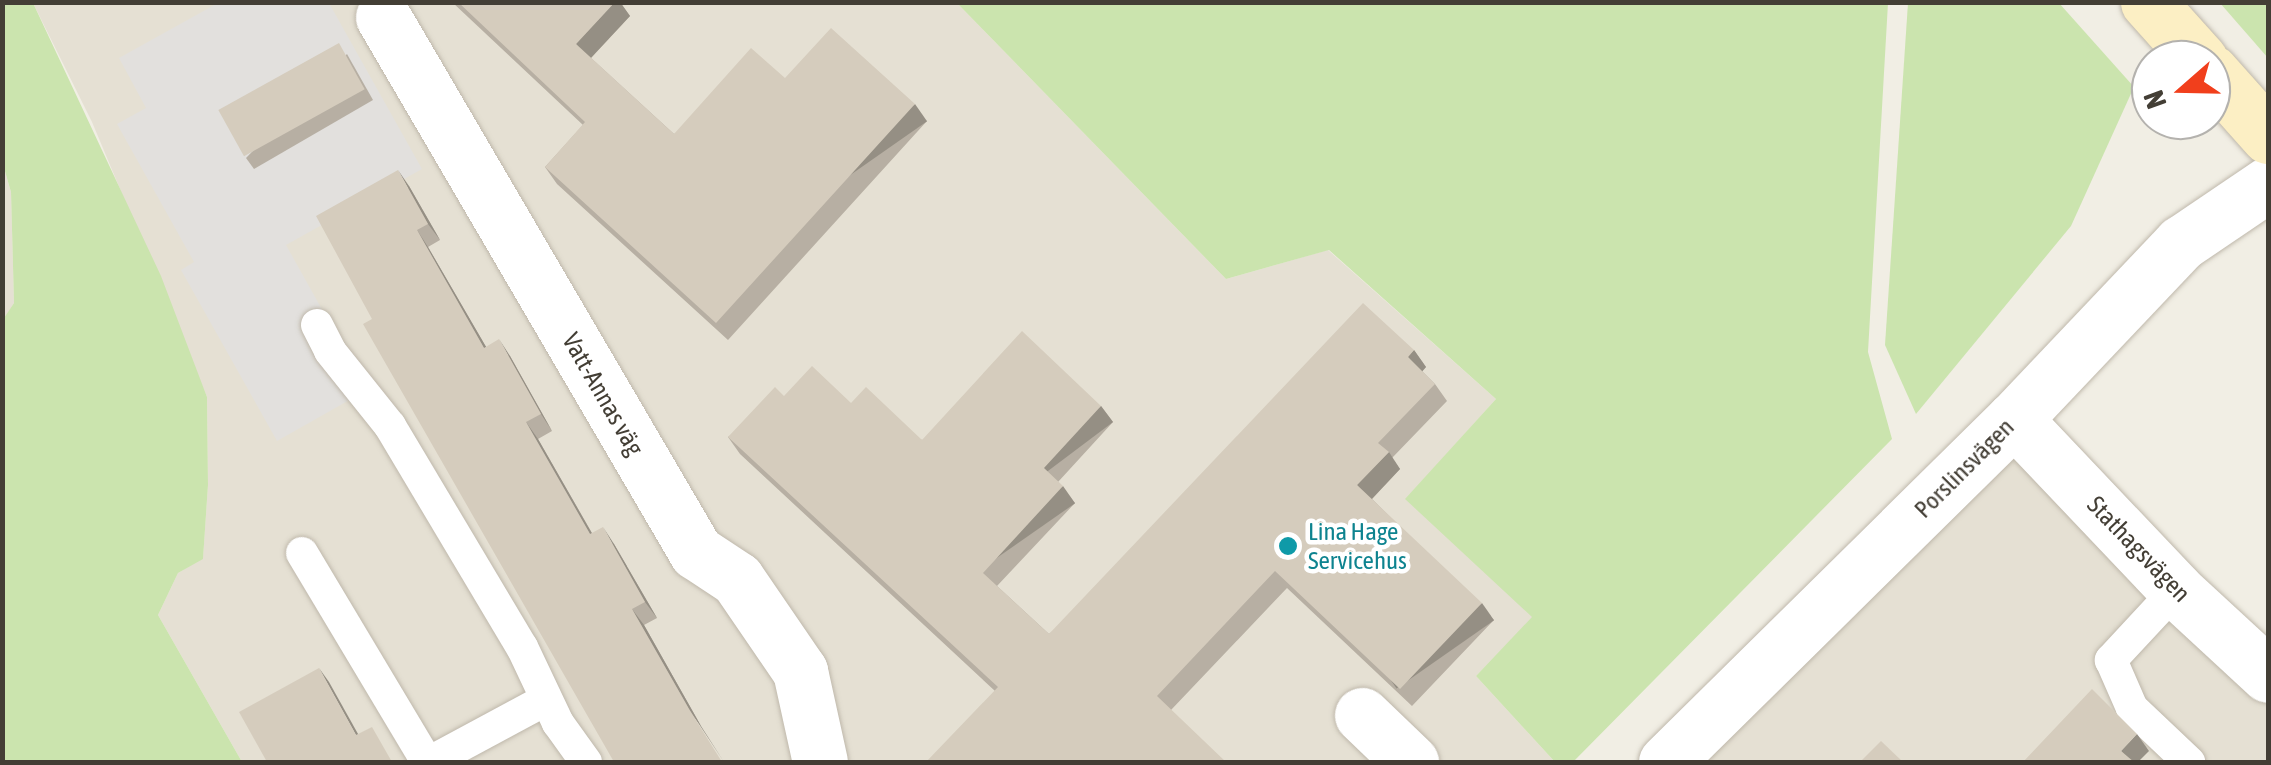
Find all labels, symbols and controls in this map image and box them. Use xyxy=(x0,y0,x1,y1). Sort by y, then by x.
north arrow xyxy=(2131,40,2231,140)
text: N xyxy=(2137,86,2173,113)
street label: Vatt-Annas väg xyxy=(556,327,650,461)
street label: Porslinsvägen xyxy=(1908,412,2020,524)
street label: Stathagsvägen xyxy=(2081,490,2197,608)
place label: Lina Hage Servicehus xyxy=(1308,517,1407,576)
marker: Lina Hage Servicehus xyxy=(1277,535,1299,557)

